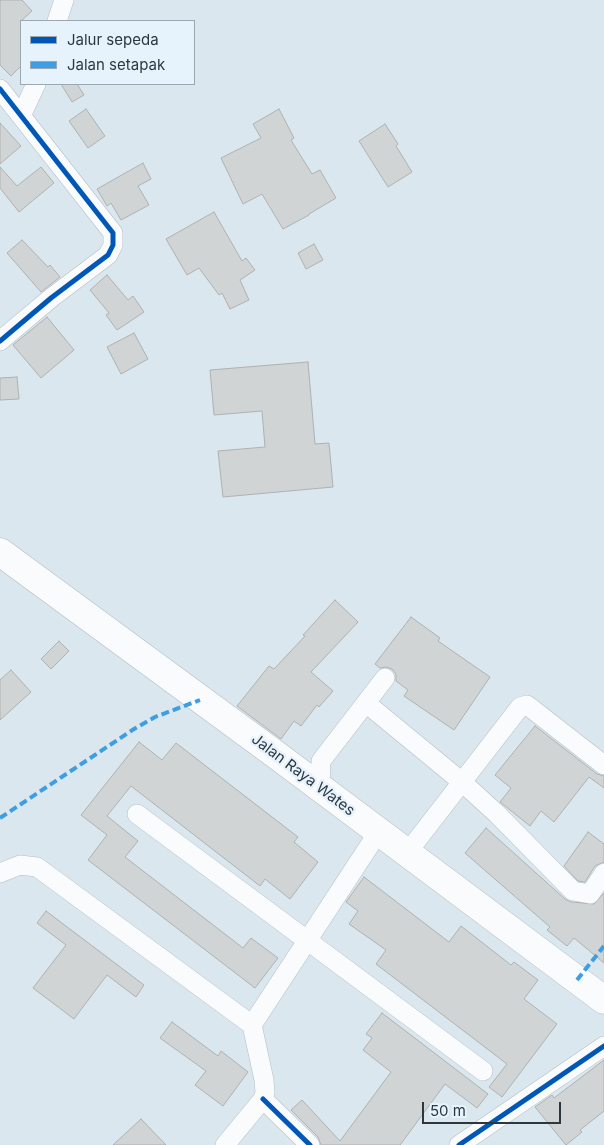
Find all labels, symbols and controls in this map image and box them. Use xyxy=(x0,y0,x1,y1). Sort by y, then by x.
legend xyxy=(20,20,195,85)
text: Jalur sepeda xyxy=(67,30,159,49)
text: Jalan setapak xyxy=(67,55,165,74)
street label: Jalan Raya Wates xyxy=(248,730,358,820)
scale bar xyxy=(424,1092,563,1124)
text: 50 m xyxy=(430,1101,466,1120)

